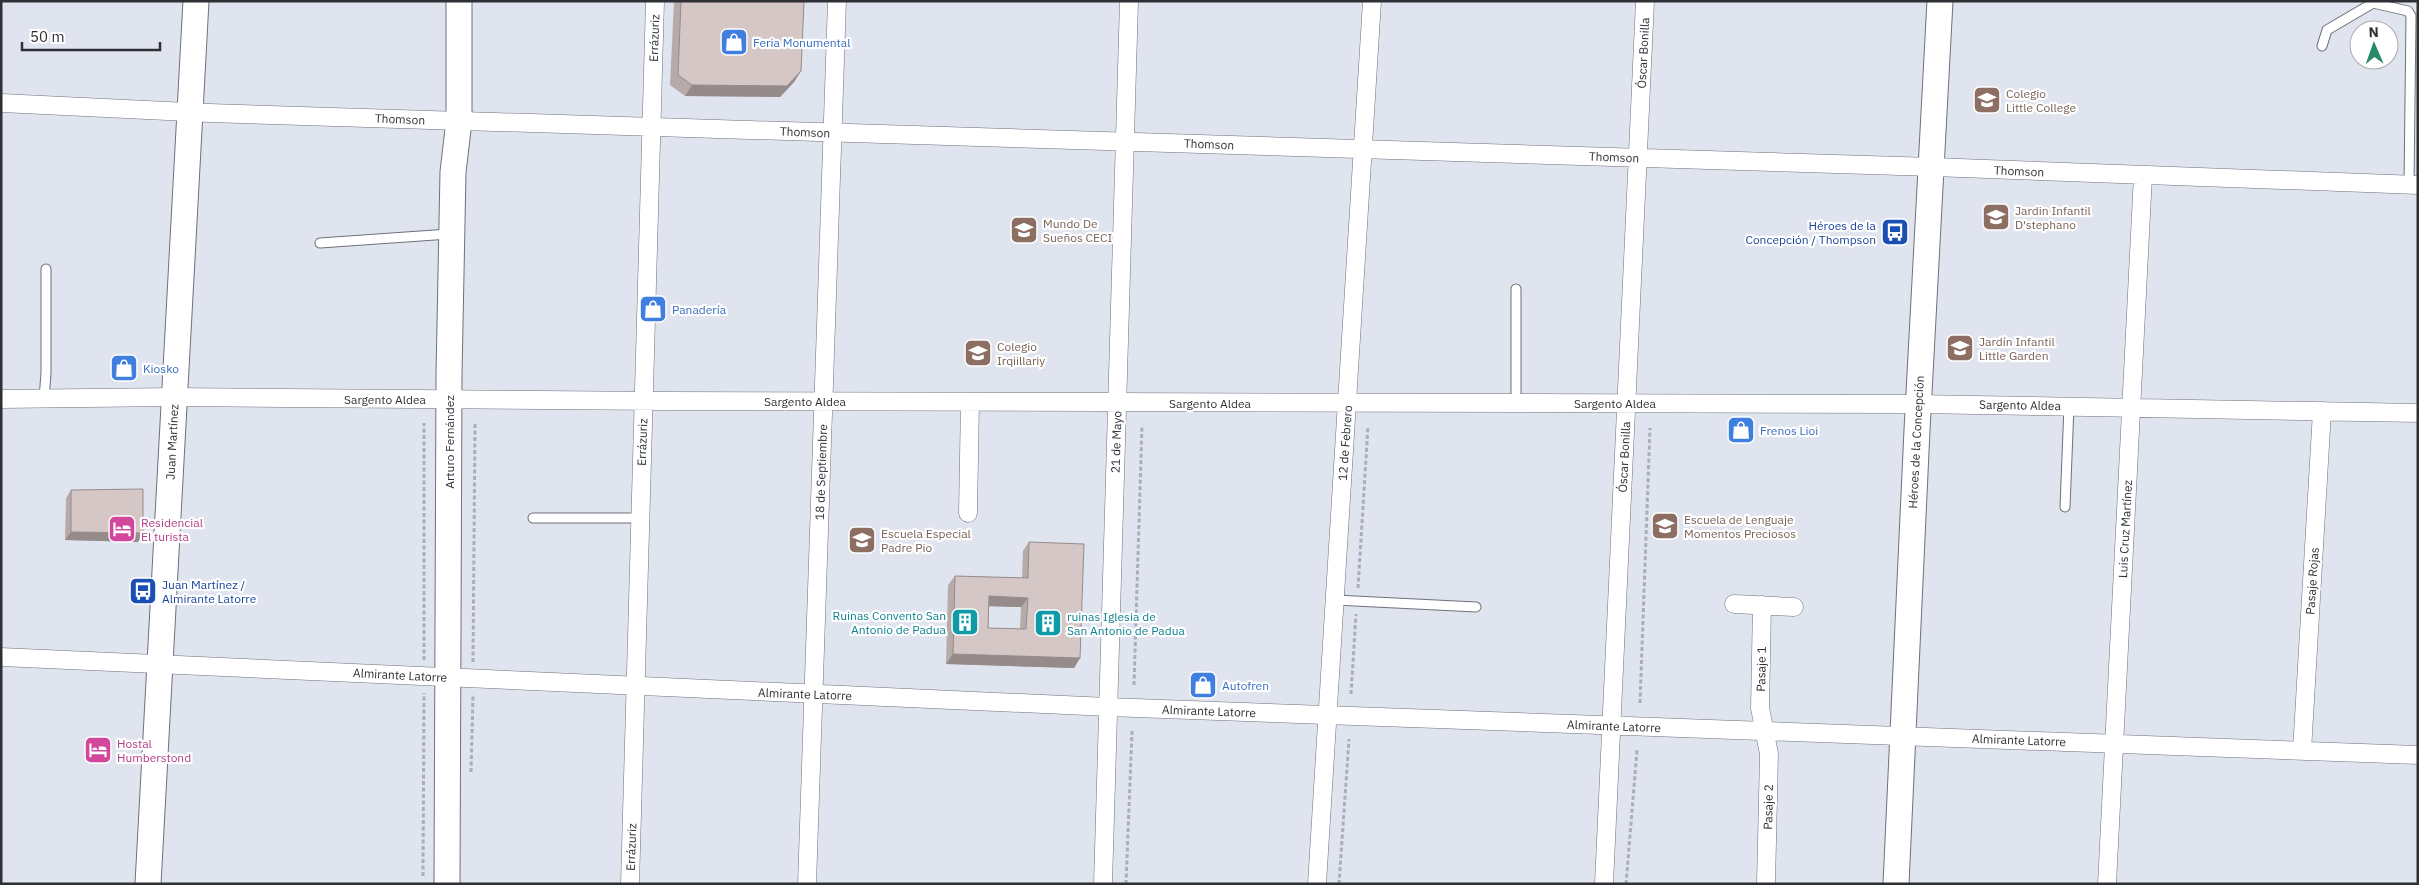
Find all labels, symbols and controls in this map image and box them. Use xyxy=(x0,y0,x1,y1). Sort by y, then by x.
street label: Errázuriz xyxy=(646,14,662,62)
street label: Óscar Bonilla xyxy=(1634,16,1652,89)
scale bar xyxy=(22,20,160,52)
north arrow xyxy=(2349,20,2399,70)
text: N xyxy=(2368,23,2379,41)
text: 50 m xyxy=(30,27,65,46)
shop icon: Feria Monumental xyxy=(719,27,749,57)
place label: Feria Monumental xyxy=(753,35,851,50)
school or university icon: Colegio Little College xyxy=(1972,85,2002,115)
place label: Colegio Little College xyxy=(2006,86,2077,115)
street label: Thomson xyxy=(375,111,425,127)
street label: Thomson xyxy=(780,124,830,140)
street label: Thomson xyxy=(1184,136,1234,152)
street label: Thomson xyxy=(1589,149,1639,165)
street label: Thomson xyxy=(1994,163,2044,179)
school or university icon: Jardin Infantil D'stephano xyxy=(1981,202,2011,232)
place label: Jardin Infantil D'stephano xyxy=(2015,203,2091,232)
school or university icon: Mundo De Sueños CECI xyxy=(1009,215,1039,245)
place label: Mundo De Sueños CECI xyxy=(1043,216,1112,245)
bus stop icon: Héroes de la Concepción / Thompson xyxy=(1880,217,1910,247)
place label: Héroes de la Concepción / Thompson xyxy=(1745,218,1877,247)
shop icon: Panadería xyxy=(638,294,668,324)
place label: Panadería xyxy=(672,302,727,317)
school or university icon: Jardín Infantil Little Garden xyxy=(1945,333,1975,363)
place label: Jardín Infantil Little Garden xyxy=(1979,334,2055,363)
school or university icon: Colegio Irqiillariy xyxy=(963,338,993,368)
place label: Colegio Irqiillariy xyxy=(997,339,1045,368)
shop icon: Kiosko xyxy=(109,353,139,383)
place label: Kiosko xyxy=(143,361,179,376)
street label: Héroes de la Concepción xyxy=(1905,375,1927,509)
street label: Sargento Aldea xyxy=(344,392,426,407)
street label: Sargento Aldea xyxy=(764,394,846,409)
street label: Arturo Fernández xyxy=(442,395,457,489)
street label: Sargento Aldea xyxy=(1169,396,1251,411)
street label: Sargento Aldea xyxy=(1574,396,1656,411)
street label: Sargento Aldea xyxy=(1979,397,2062,413)
street label: Juan Martínez xyxy=(163,403,181,480)
street label: 12 de Febrero xyxy=(1335,405,1355,481)
street label: 21 de Mayo xyxy=(1107,410,1125,473)
shop icon: Frenos Lioi xyxy=(1726,415,1756,445)
street label: Errázuriz xyxy=(634,418,650,466)
street label: Óscar Bonilla xyxy=(1615,420,1633,493)
street label: 18 de Septiembre xyxy=(812,423,830,520)
place label: Frenos Lioi xyxy=(1760,423,1818,438)
street label: Luis Cruz Martínez xyxy=(2115,479,2135,578)
school or university icon: Escuela de Lenguaje Momentos Preciosos xyxy=(1650,511,1680,541)
place label: Escuela de Lenguaje Momentos Preciosos xyxy=(1684,512,1796,541)
hotel icon: Residencial El turista xyxy=(107,514,137,544)
place label: Residencial El turista xyxy=(141,515,203,544)
school or university icon: Escuela Especial Padre Pio xyxy=(847,525,877,555)
place label: Escuela Especial Padre Pio xyxy=(881,526,971,555)
street label: Pasaje Rojas xyxy=(2302,547,2322,615)
bus stop icon: Juan Martínez / Almirante Latorre xyxy=(128,576,158,606)
place label: Juan Martínez / Almirante Latorre xyxy=(162,577,257,606)
building icon: Ruinas Convento San Antonio de Padua xyxy=(950,607,980,637)
place label: Ruinas Convento San Antonio de Padua xyxy=(833,608,947,637)
building icon: ruinas Iglesia de San Antonio de Padua xyxy=(1033,608,1063,638)
place label: ruinas Iglesia de San Antonio de Padua xyxy=(1067,609,1186,638)
street label: Pasaje 1 xyxy=(1753,646,1769,692)
street label: Almirante Latorre xyxy=(353,665,448,685)
shop icon: Autofren xyxy=(1188,670,1218,700)
place label: Autofren xyxy=(1222,678,1269,693)
street label: Almirante Latorre xyxy=(758,685,853,703)
street label: Almirante Latorre xyxy=(1162,702,1257,720)
street label: Almirante Latorre xyxy=(1567,717,1662,735)
street label: Almirante Latorre xyxy=(1972,731,2067,749)
hotel icon: Hostal Humberstond xyxy=(83,735,113,765)
place label: Hostal Humberstond xyxy=(117,736,191,765)
street label: Pasaje 2 xyxy=(1760,784,1776,830)
street label: Errázuriz xyxy=(623,823,639,871)

